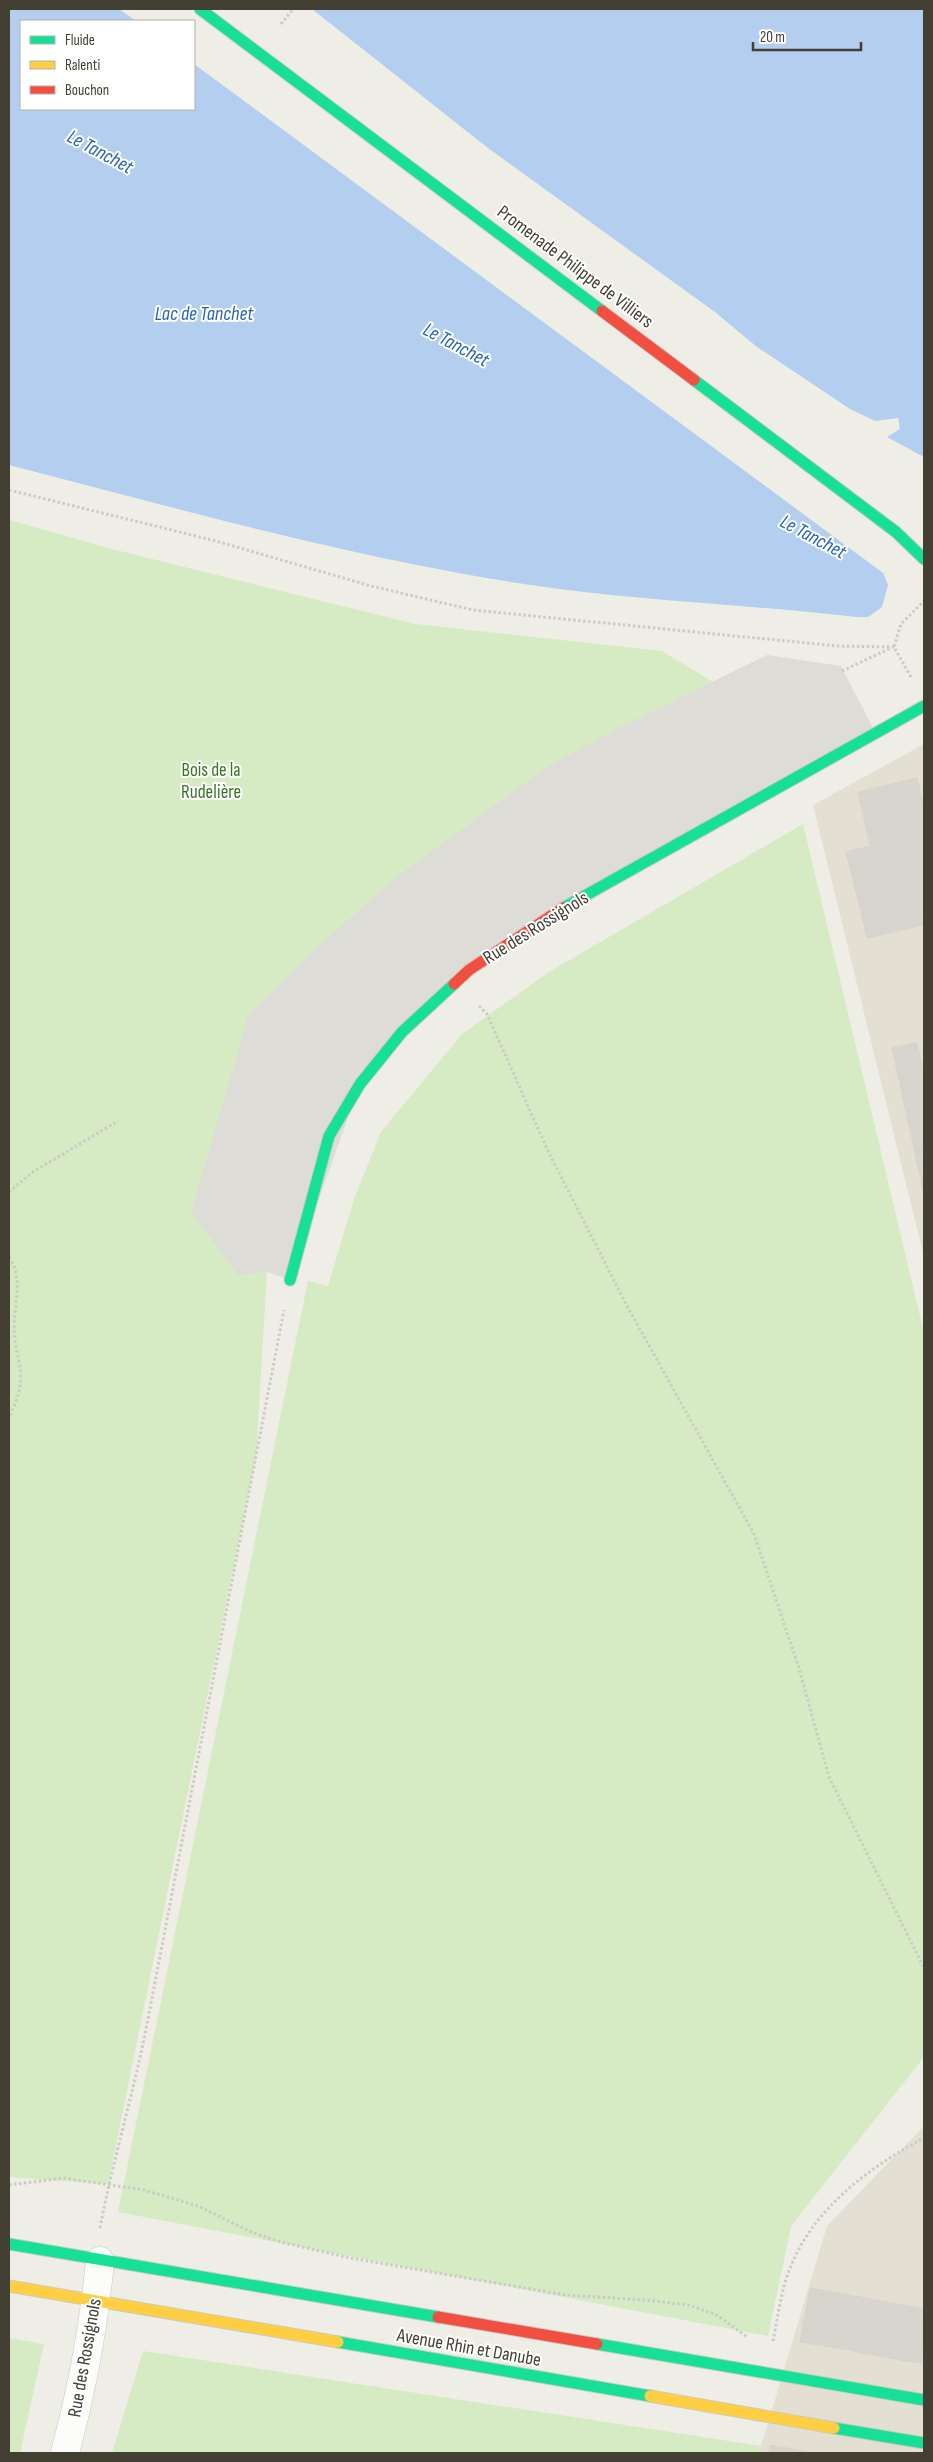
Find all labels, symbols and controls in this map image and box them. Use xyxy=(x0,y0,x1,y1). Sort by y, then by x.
legend xyxy=(20,20,195,110)
scale bar xyxy=(753,20,860,52)
text: 20 m xyxy=(760,28,785,47)
text: Fluide xyxy=(65,31,95,50)
text: Ralenti xyxy=(65,56,100,75)
text: Bouchon xyxy=(65,81,109,100)
water label: Le Tanchet xyxy=(63,125,138,180)
street label: Promenade Philippe de Villiers xyxy=(492,201,658,333)
water label: Lac de Tanchet xyxy=(155,302,254,326)
water label: Le Tanchet xyxy=(419,318,494,373)
water label: Le Tanchet xyxy=(776,510,851,565)
park label: Bois de la Rudelière xyxy=(181,759,241,804)
street label: Rue des Rossignols xyxy=(479,886,593,970)
street label: Rue des Rossignols xyxy=(63,2297,107,2419)
street label: Avenue Rhin et Danube xyxy=(394,2324,543,2372)

